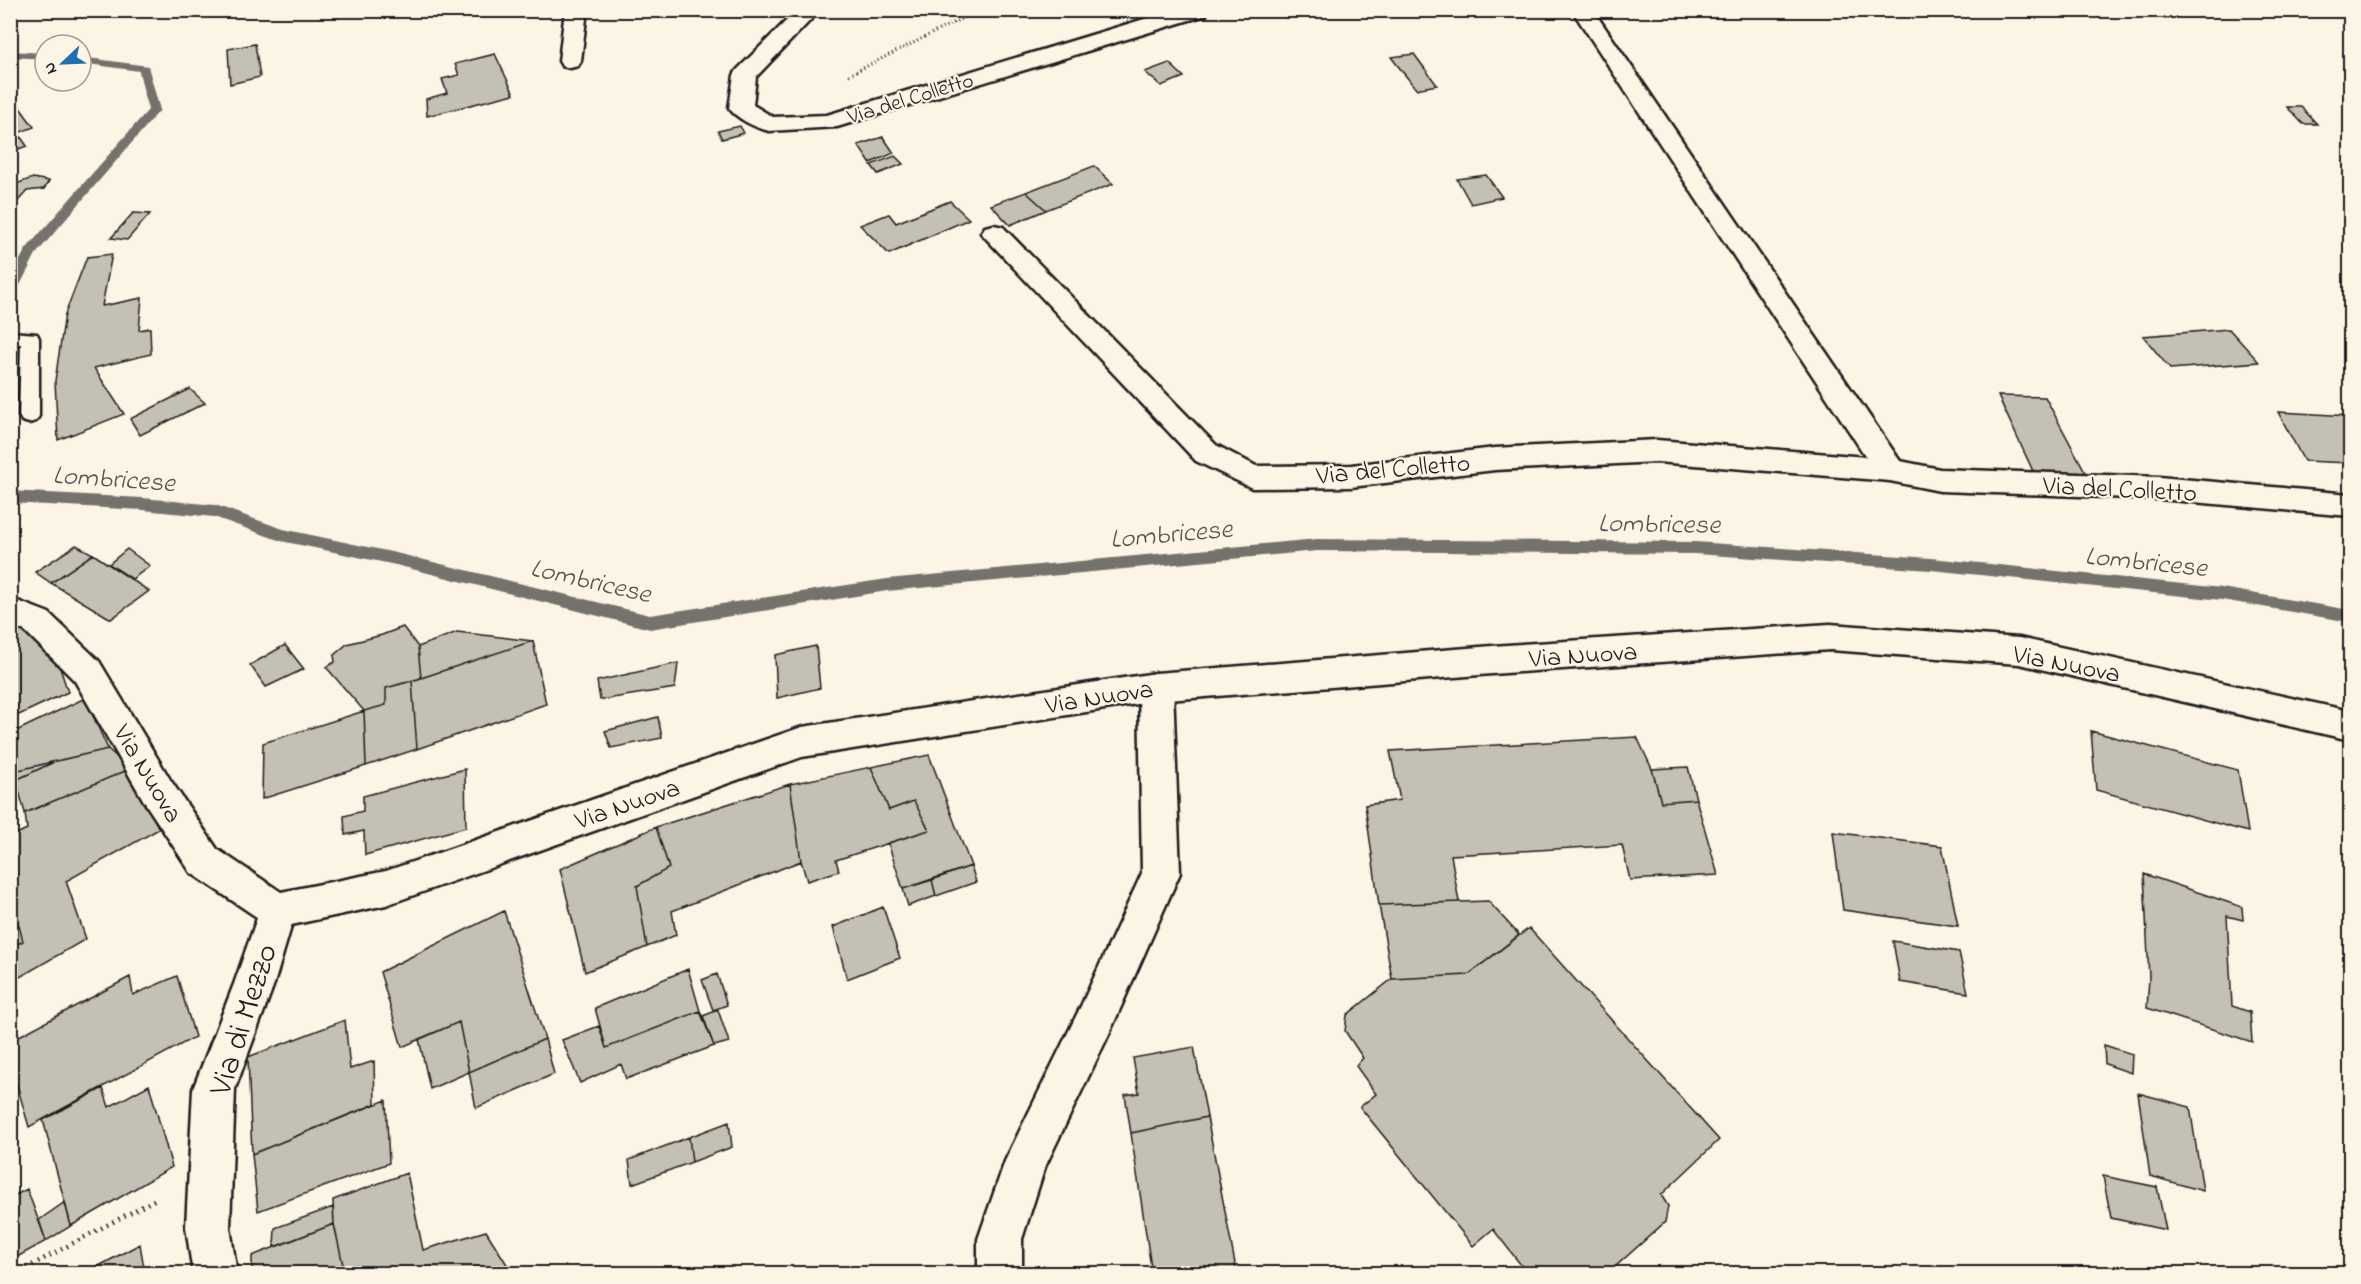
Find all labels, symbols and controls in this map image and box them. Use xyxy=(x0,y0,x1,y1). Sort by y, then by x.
north arrow xyxy=(33,33,93,93)
text: N xyxy=(38,58,64,78)
street label: Via del Colletto xyxy=(843,65,978,135)
street label: Via del Colletto xyxy=(1314,445,1472,497)
water label: Lombricese xyxy=(51,457,178,504)
street label: Via del Colletto xyxy=(2041,468,2198,514)
water label: Lombricese xyxy=(1597,505,1722,546)
water label: Lombricese xyxy=(1109,511,1236,560)
water label: Lombricese xyxy=(2083,538,2211,589)
water label: Lombricese xyxy=(526,550,656,616)
street label: Via Nuova xyxy=(1527,634,1639,680)
street label: Via Nuova xyxy=(2008,637,2123,695)
street label: Via Nuova xyxy=(1042,672,1156,726)
street label: Via Nuova xyxy=(102,717,191,831)
street label: Via Nuova xyxy=(569,770,686,842)
street label: Via di Mezzo xyxy=(198,938,292,1103)

